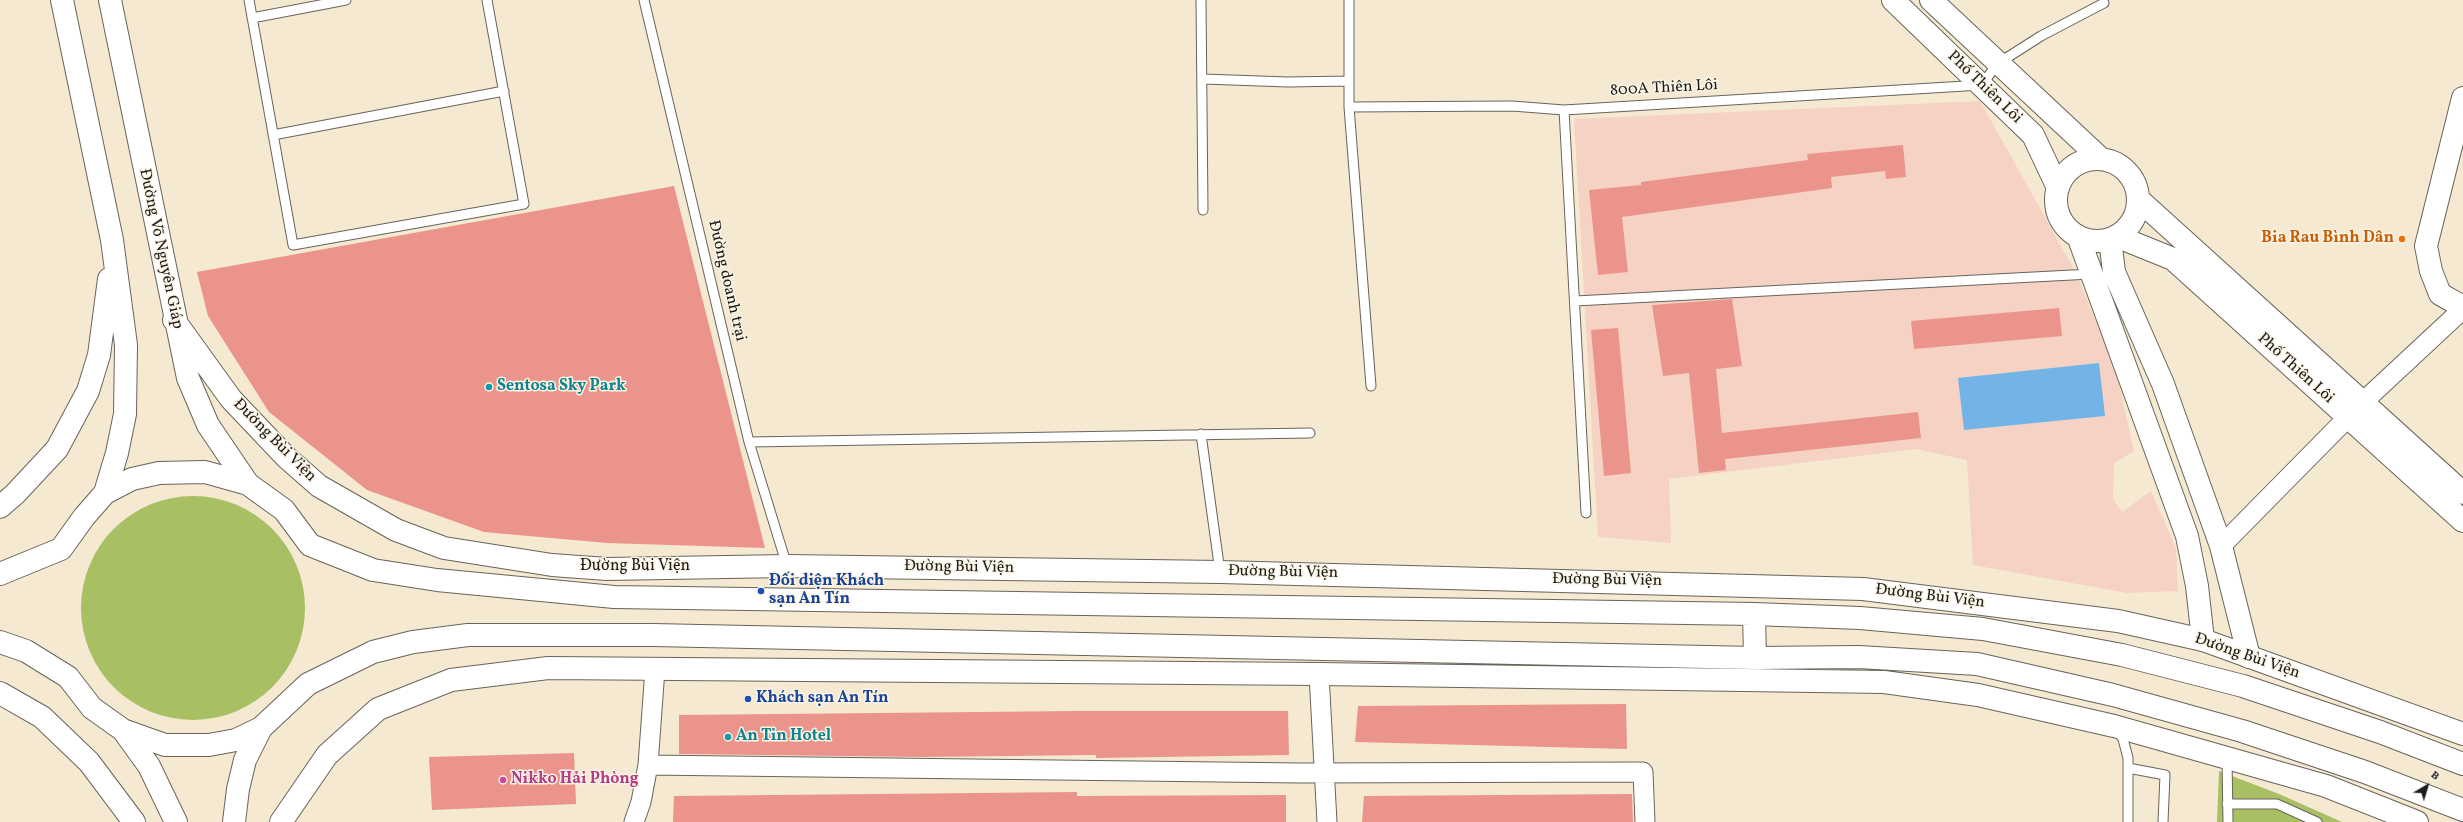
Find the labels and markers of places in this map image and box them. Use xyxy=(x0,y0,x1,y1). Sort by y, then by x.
place label: Bia Rau Bình Dân xyxy=(2261,229,2394,249)
marker: Bia Rau Bình Dân xyxy=(2397,234,2407,244)
place label: Sentosa Sky Park xyxy=(497,377,626,397)
marker: Sentosa Sky Park xyxy=(484,382,494,392)
place label: Đối diện Khách sạn An Tín xyxy=(769,572,884,610)
marker: Đối diện Khách sạn An Tín xyxy=(756,586,766,596)
place label: Khách sạn An Tín xyxy=(756,689,889,709)
marker: Khách sạn An Tín xyxy=(743,694,753,704)
place label: An Tin Hotel xyxy=(736,727,831,747)
marker: An Tin Hotel xyxy=(723,732,733,742)
place label: Nikko Hải Phòng xyxy=(511,770,639,790)
marker: Nikko Hải Phòng xyxy=(498,775,508,785)

